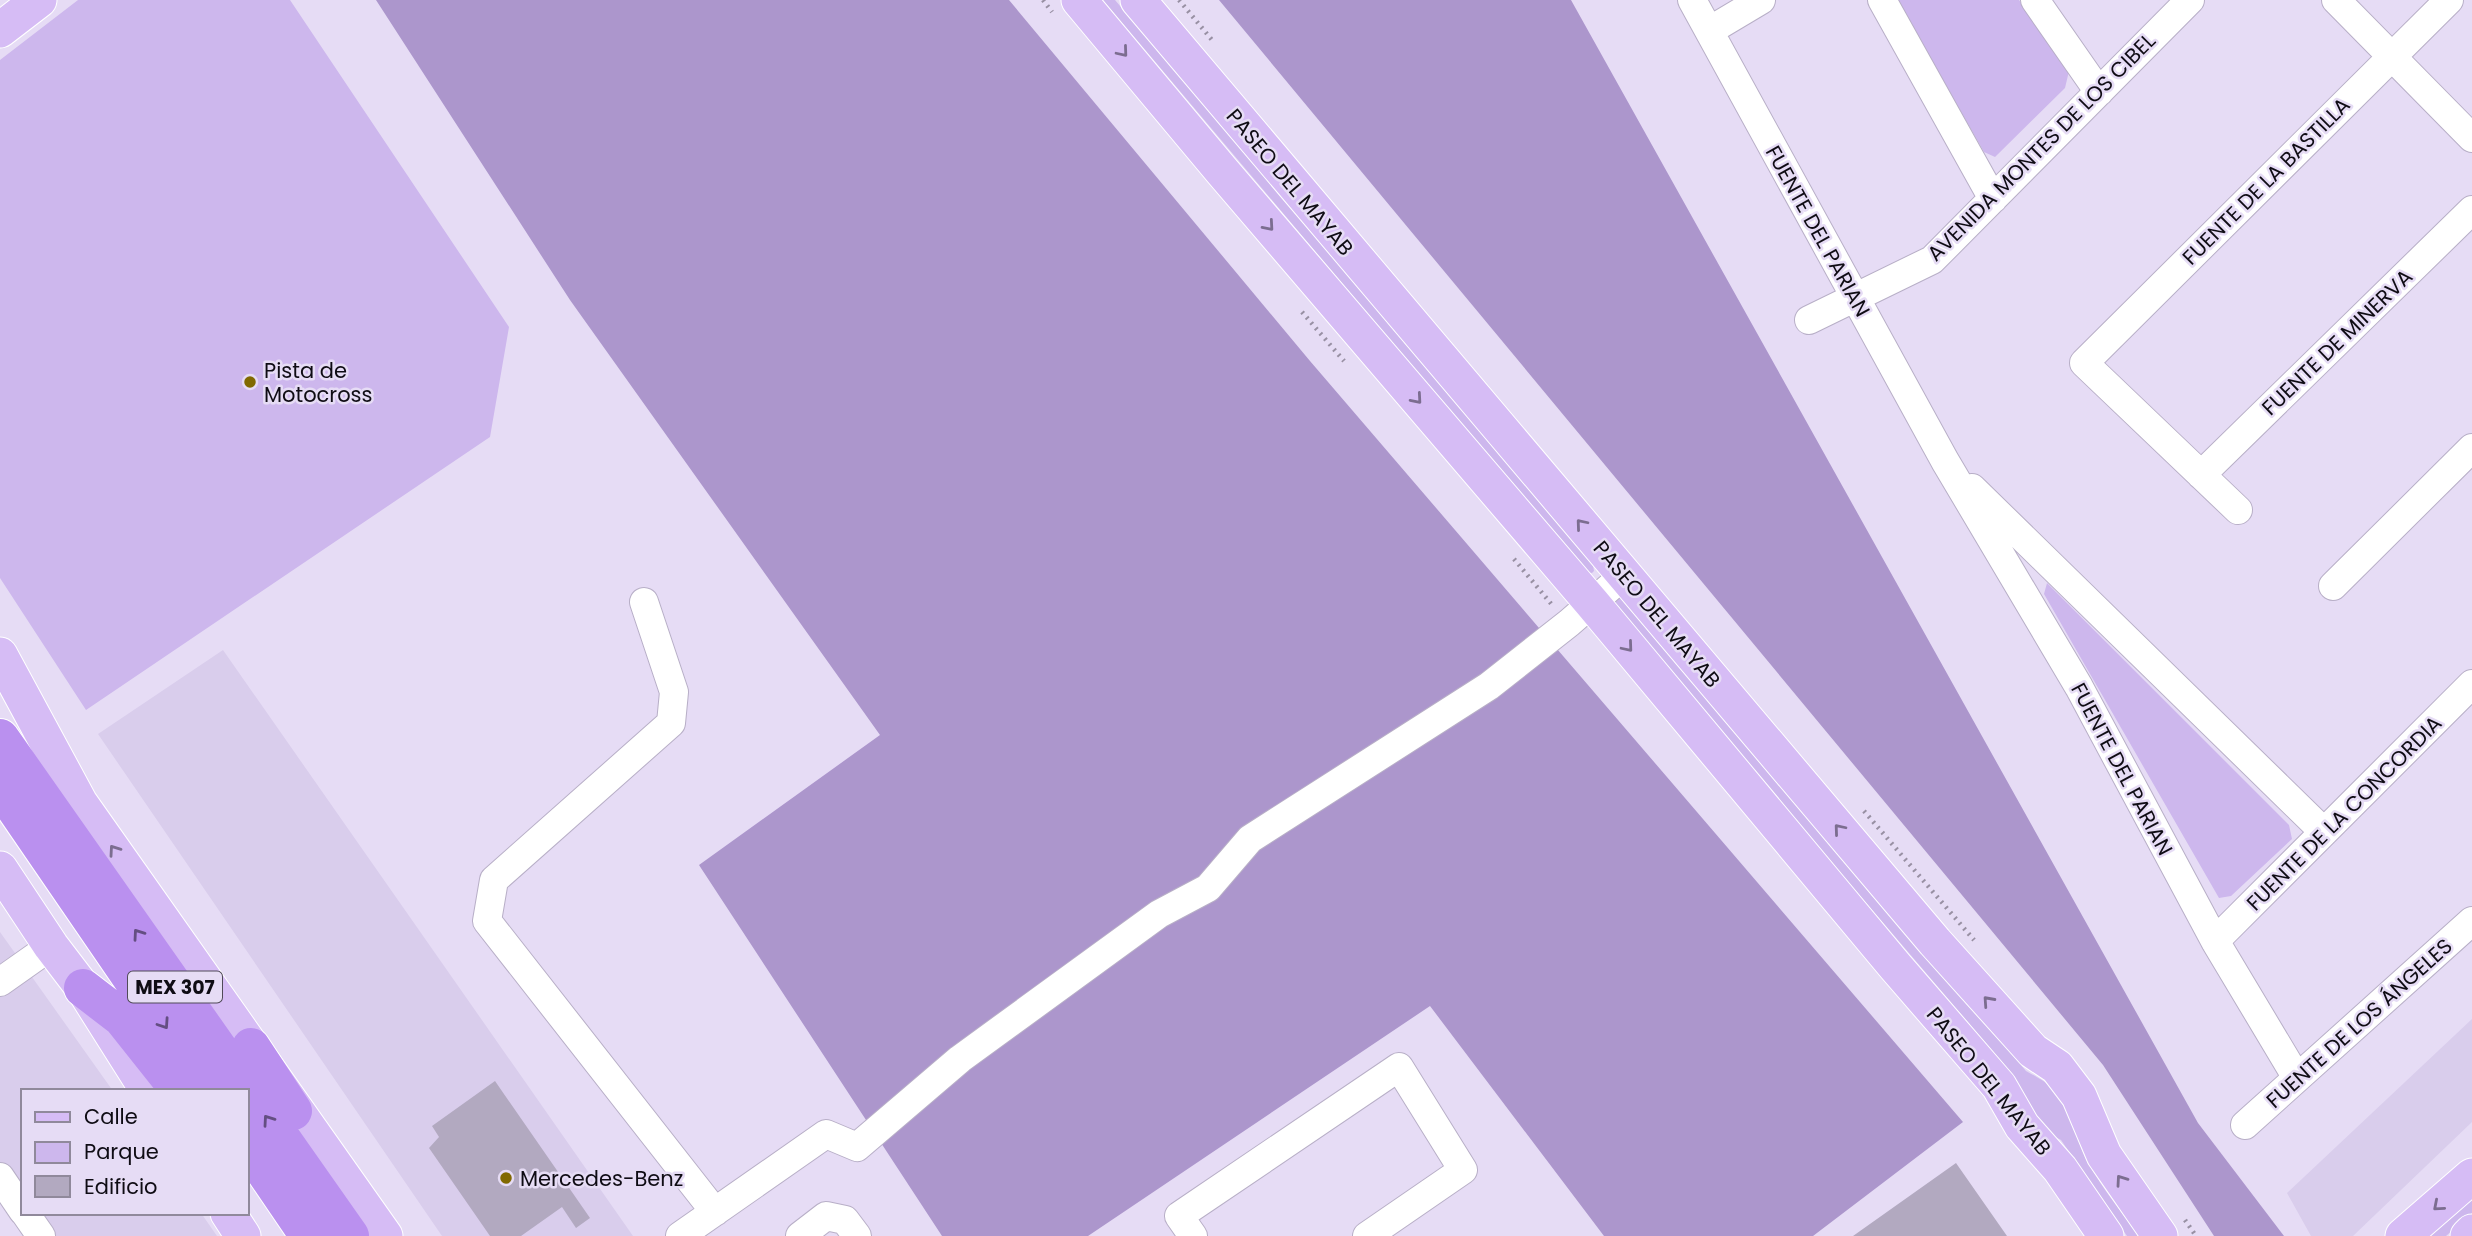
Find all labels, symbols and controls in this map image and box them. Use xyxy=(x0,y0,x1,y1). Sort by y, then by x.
street label: AVENIDA MONTES DE LOS CIBEL xyxy=(1920,26,2162,268)
one-way arrow xyxy=(1115,44,1127,57)
street label: FUENTE DE LA BASTILLA xyxy=(2176,91,2356,271)
street label: PASEO DEL MAYAB xyxy=(1220,102,1360,262)
street label: FUENTE DEL PARIAN xyxy=(1759,140,1877,322)
one-way arrow xyxy=(1261,219,1274,231)
street label: FUENTE DE MINERVA xyxy=(2255,262,2419,422)
place label: Pista de Motocross xyxy=(264,356,373,409)
marker: Pista de Motocross xyxy=(242,374,258,390)
one-way arrow xyxy=(1409,391,1421,404)
one-way arrow xyxy=(1577,520,1589,533)
street label: PASEO DEL MAYAB xyxy=(1587,534,1727,694)
one-way arrow xyxy=(1620,639,1633,652)
street label: FUENTE DEL PARIAN xyxy=(2064,678,2180,860)
street label: FUENTE DE LA CONCORDIA xyxy=(2240,709,2448,917)
one-way arrow xyxy=(1835,824,1847,837)
one-way arrow xyxy=(110,845,122,858)
one-way arrow xyxy=(134,929,146,942)
street label: FUENTE DE LOS ÁNGELES xyxy=(2260,932,2458,1114)
road number: MEX 307 xyxy=(128,972,222,1002)
one-way arrow xyxy=(1984,996,1996,1009)
street label: PASEO DEL MAYAB xyxy=(1920,1001,2058,1161)
one-way arrow xyxy=(155,1016,168,1029)
legend xyxy=(21,1089,248,1215)
text: Calle xyxy=(84,1102,138,1131)
one-way arrow xyxy=(264,1115,277,1128)
text: Parque xyxy=(84,1137,159,1166)
place label: Mercedes-Benz xyxy=(520,1164,683,1193)
marker: Mercedes-Benz xyxy=(498,1170,514,1186)
text: Edificio xyxy=(84,1172,158,1201)
one-way arrow xyxy=(2117,1175,2129,1188)
one-way arrow xyxy=(2433,1198,2446,1210)

